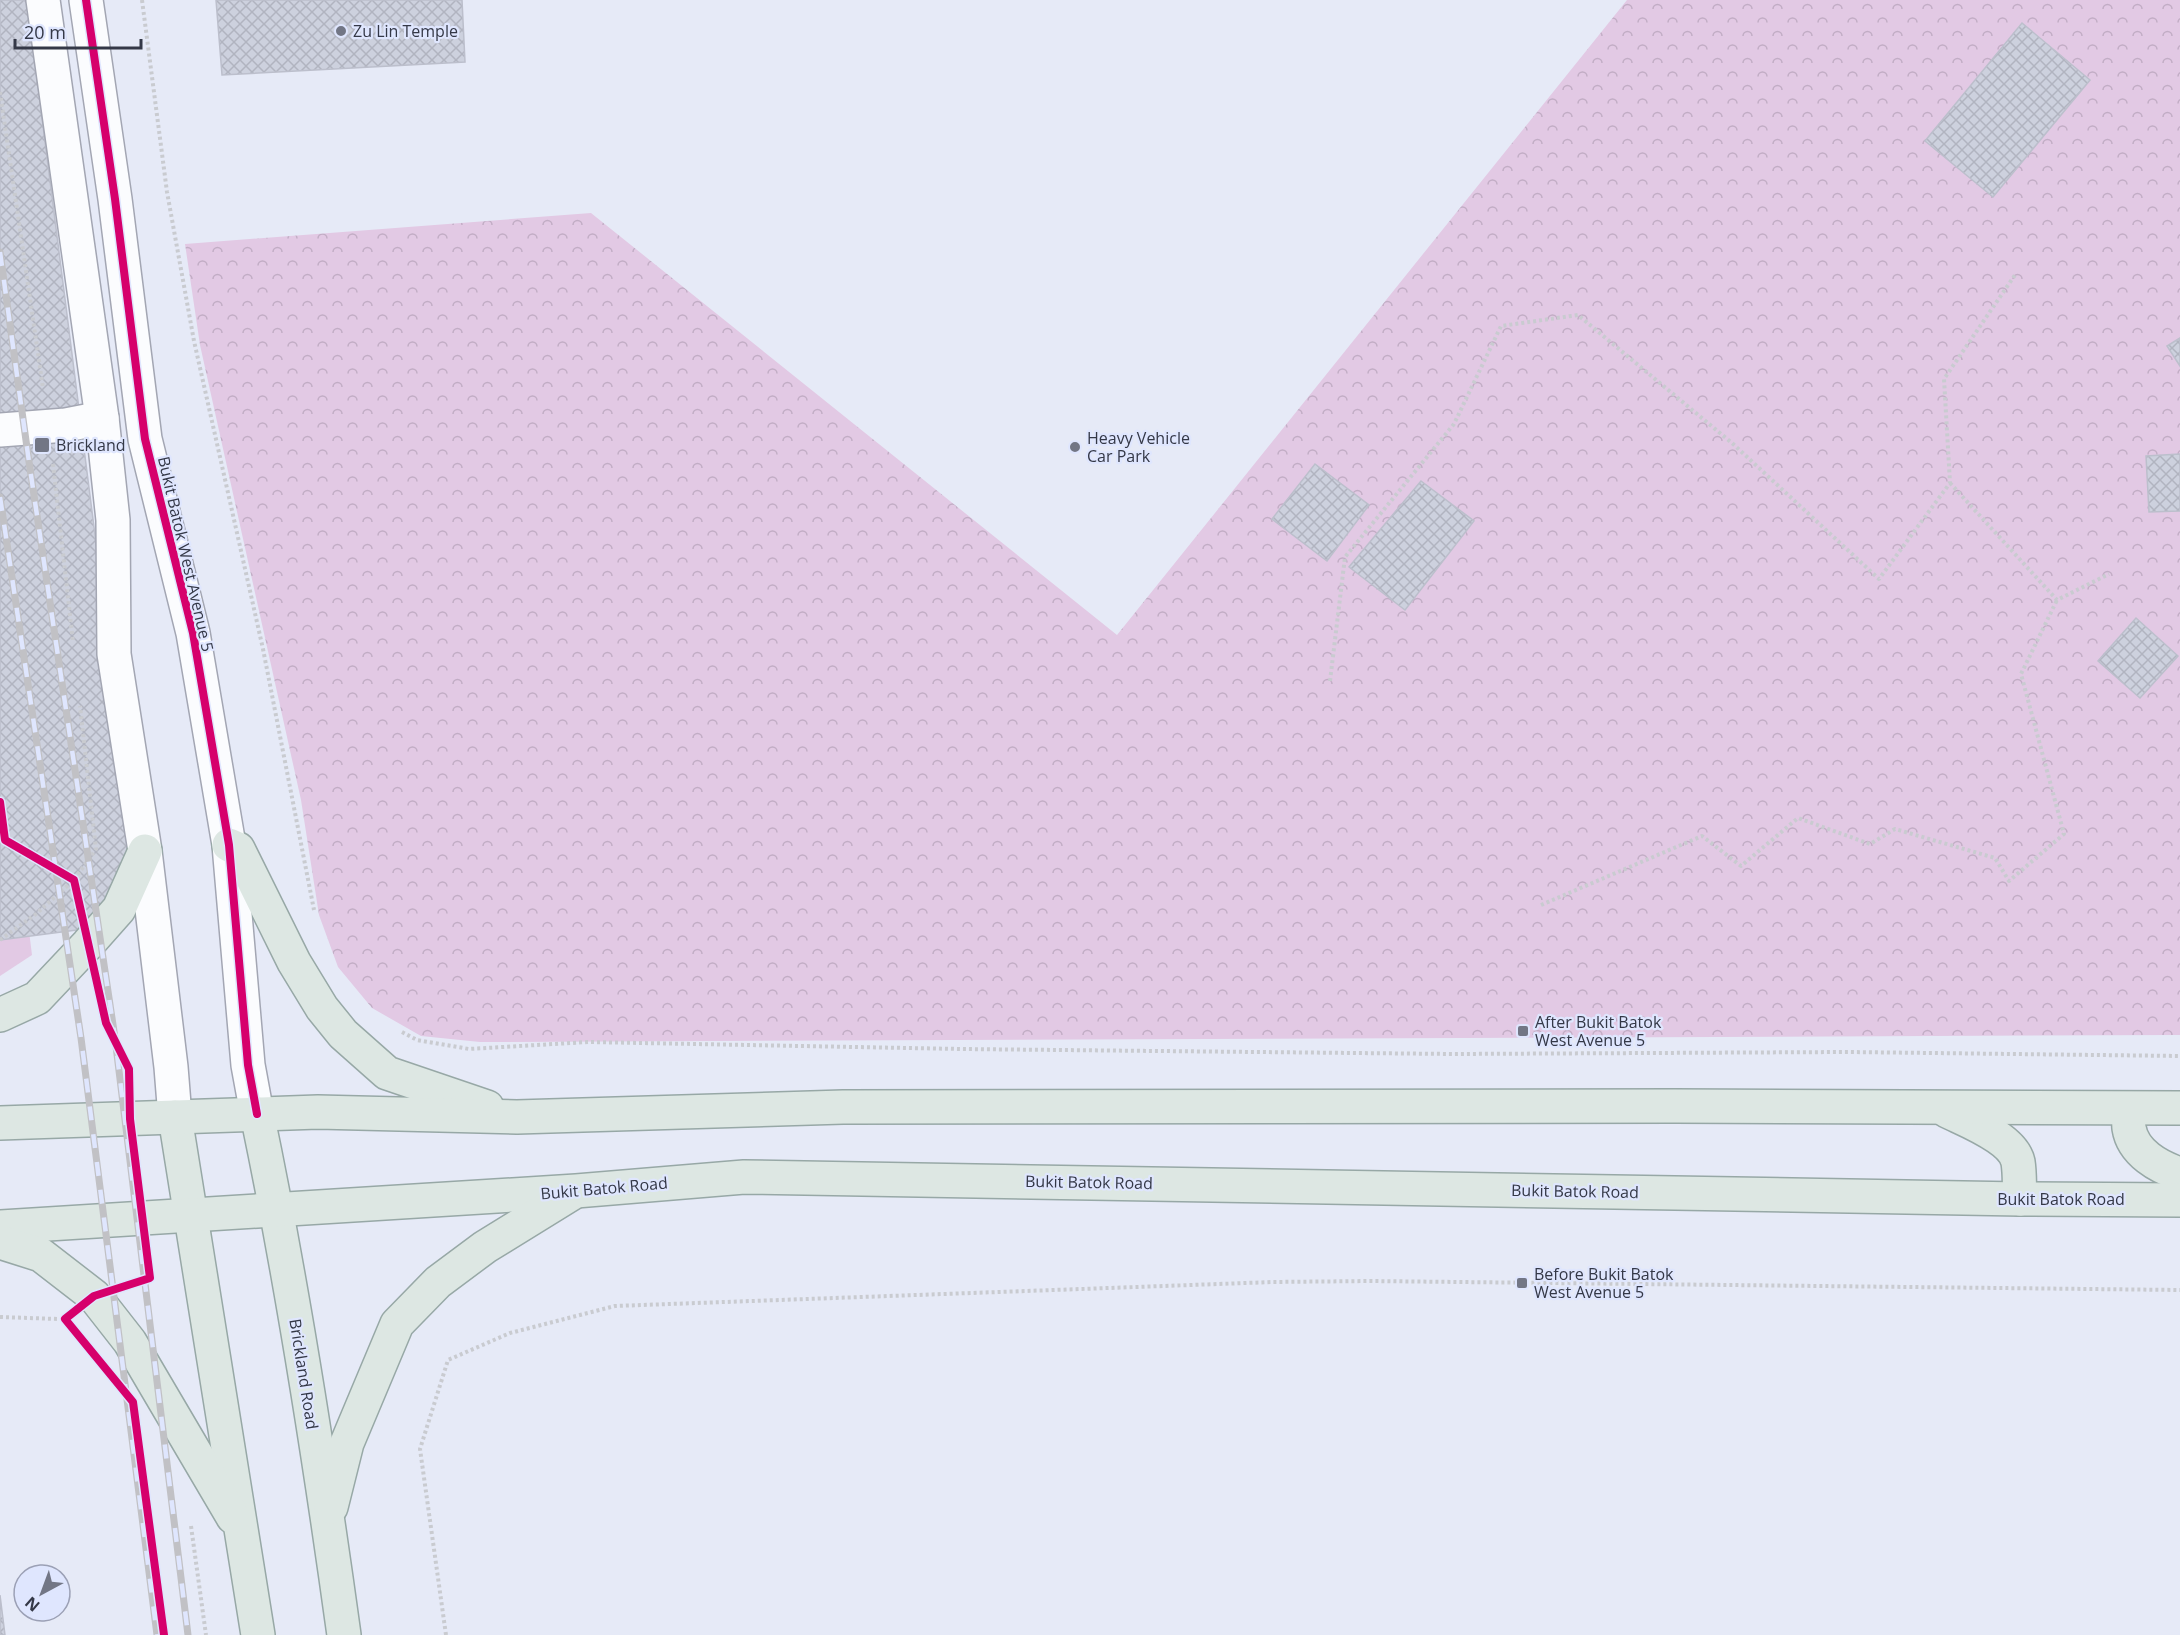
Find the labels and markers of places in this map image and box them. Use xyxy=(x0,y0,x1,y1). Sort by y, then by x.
place label: Zu Lin Temple xyxy=(353,20,458,42)
marker: Zu Lin Temple xyxy=(334,24,348,38)
place label: Heavy Vehicle Car Park xyxy=(1087,427,1190,467)
place label: Brickland xyxy=(56,434,126,456)
marker: Brickland xyxy=(33,436,51,454)
marker: Heavy Vehicle Car Park xyxy=(1068,440,1082,454)
place label: After Bukit Batok West Avenue 5 xyxy=(1535,1011,1662,1051)
marker: After Bukit Batok West Avenue 5 xyxy=(1516,1024,1530,1038)
place label: Before Bukit Batok West Avenue 5 xyxy=(1534,1263,1674,1303)
marker: Before Bukit Batok West Avenue 5 xyxy=(1515,1276,1529,1290)

